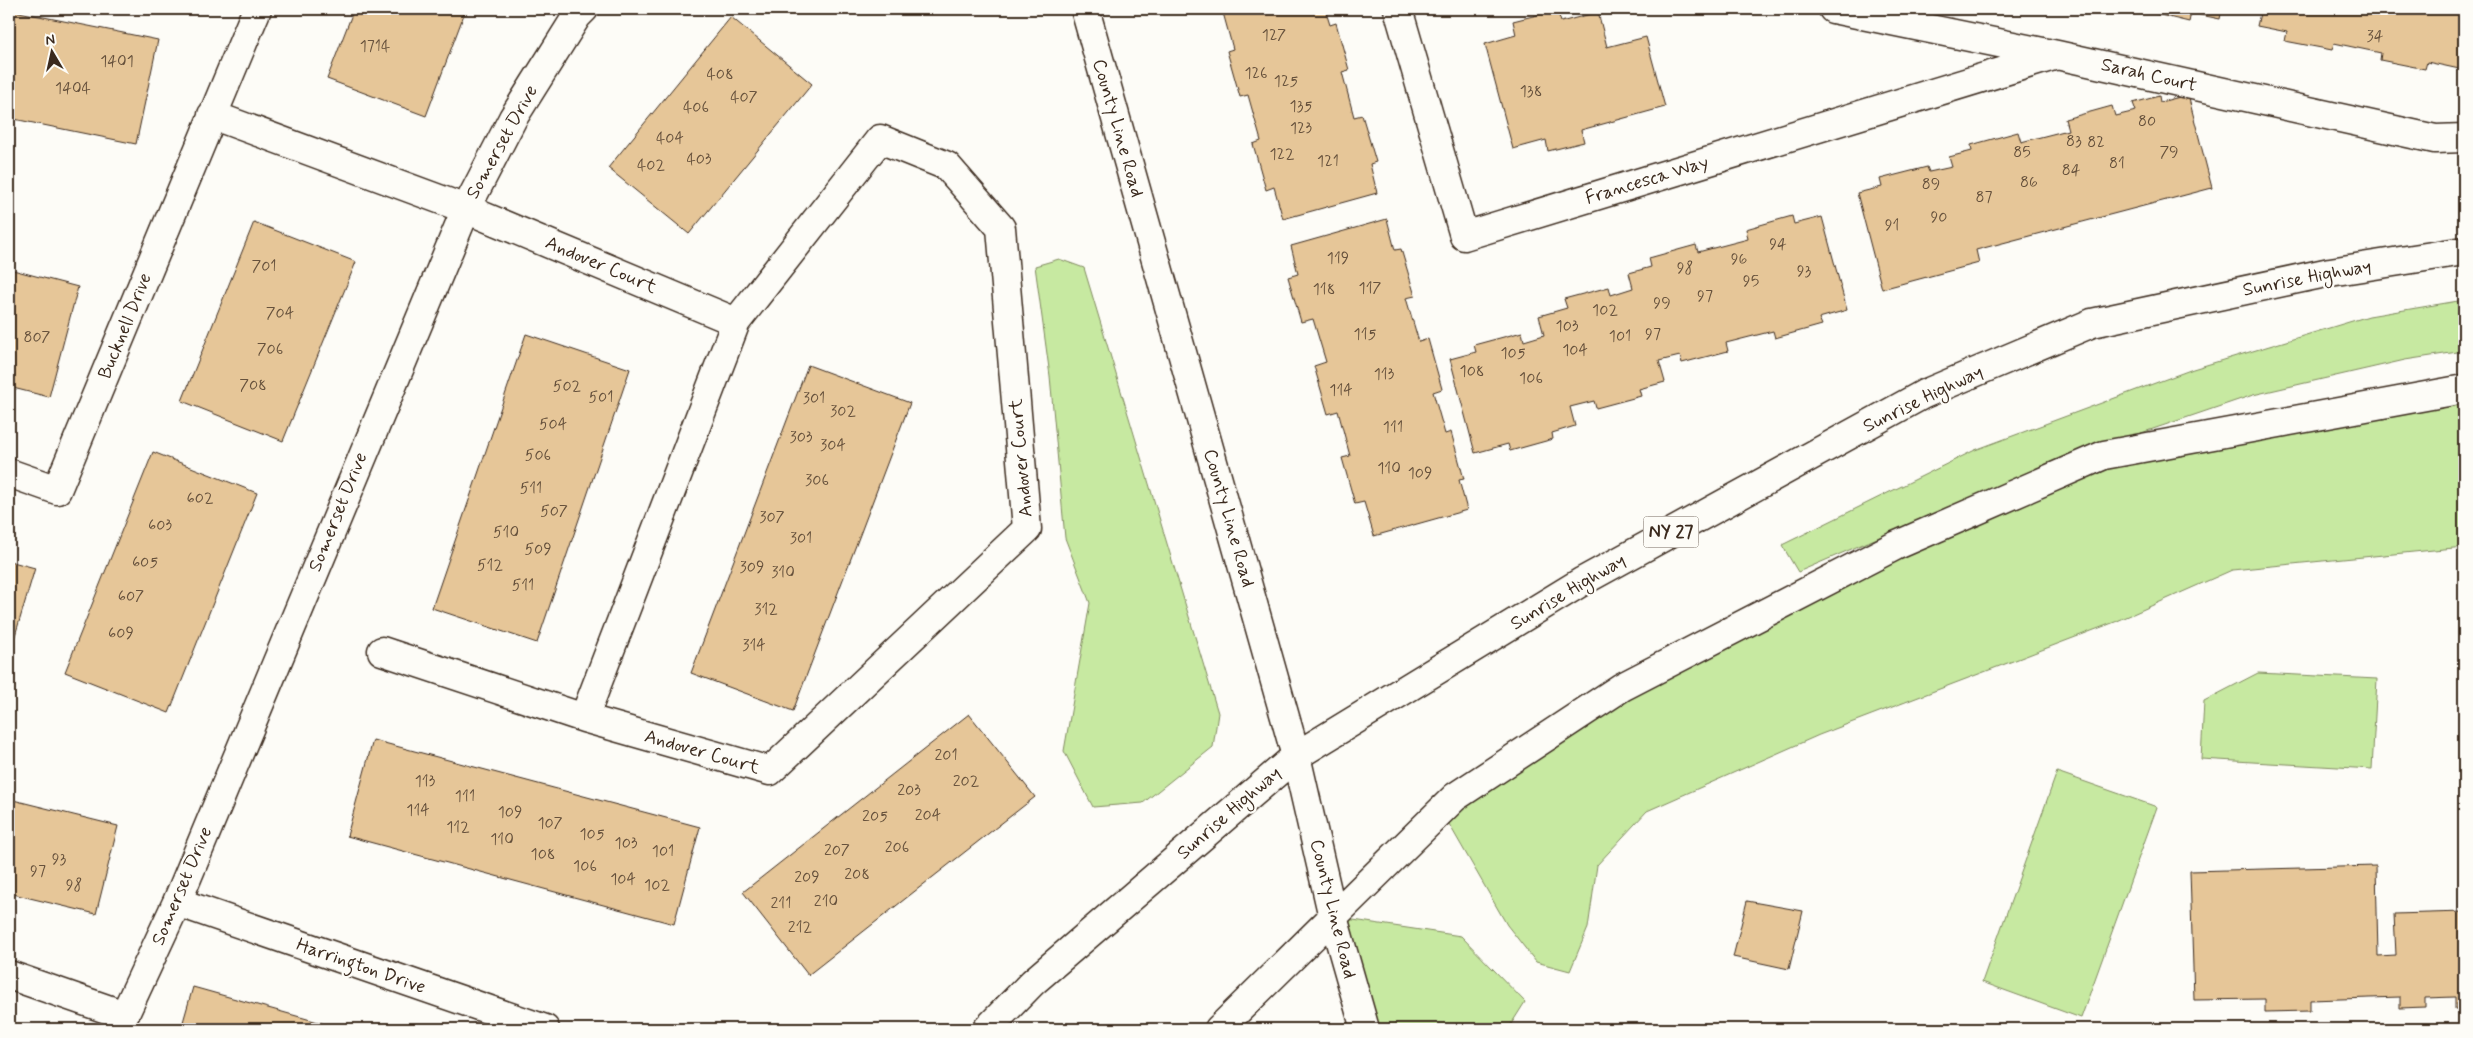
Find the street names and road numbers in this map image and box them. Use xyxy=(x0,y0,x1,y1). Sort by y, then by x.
street label: Sarah Court xyxy=(2099,52,2199,98)
street label: County Line Road xyxy=(1085,56,1150,200)
street label: Somerset Drive xyxy=(460,81,544,203)
street label: Francesca Way xyxy=(1582,149,1712,211)
street label: Andover Court xyxy=(541,230,661,300)
street label: Sunrise Highway xyxy=(2241,253,2374,305)
street label: Bucknell Drive xyxy=(92,269,158,383)
street label: Sunrise Highway xyxy=(1859,359,1988,441)
street label: Andover Court xyxy=(1003,398,1039,518)
street label: County Line Road xyxy=(1196,446,1261,590)
street label: Somerset Drive xyxy=(303,449,373,575)
road number: NY 27 xyxy=(1644,516,1698,548)
street label: Sunrise Highway xyxy=(1506,548,1631,638)
street label: Andover Court xyxy=(641,724,763,780)
street label: Sunrise Highway xyxy=(1172,761,1288,867)
street label: Somerset Drive xyxy=(146,823,218,949)
street label: County Line Road xyxy=(1303,837,1362,981)
street label: Harrington Drive xyxy=(292,932,429,1003)

